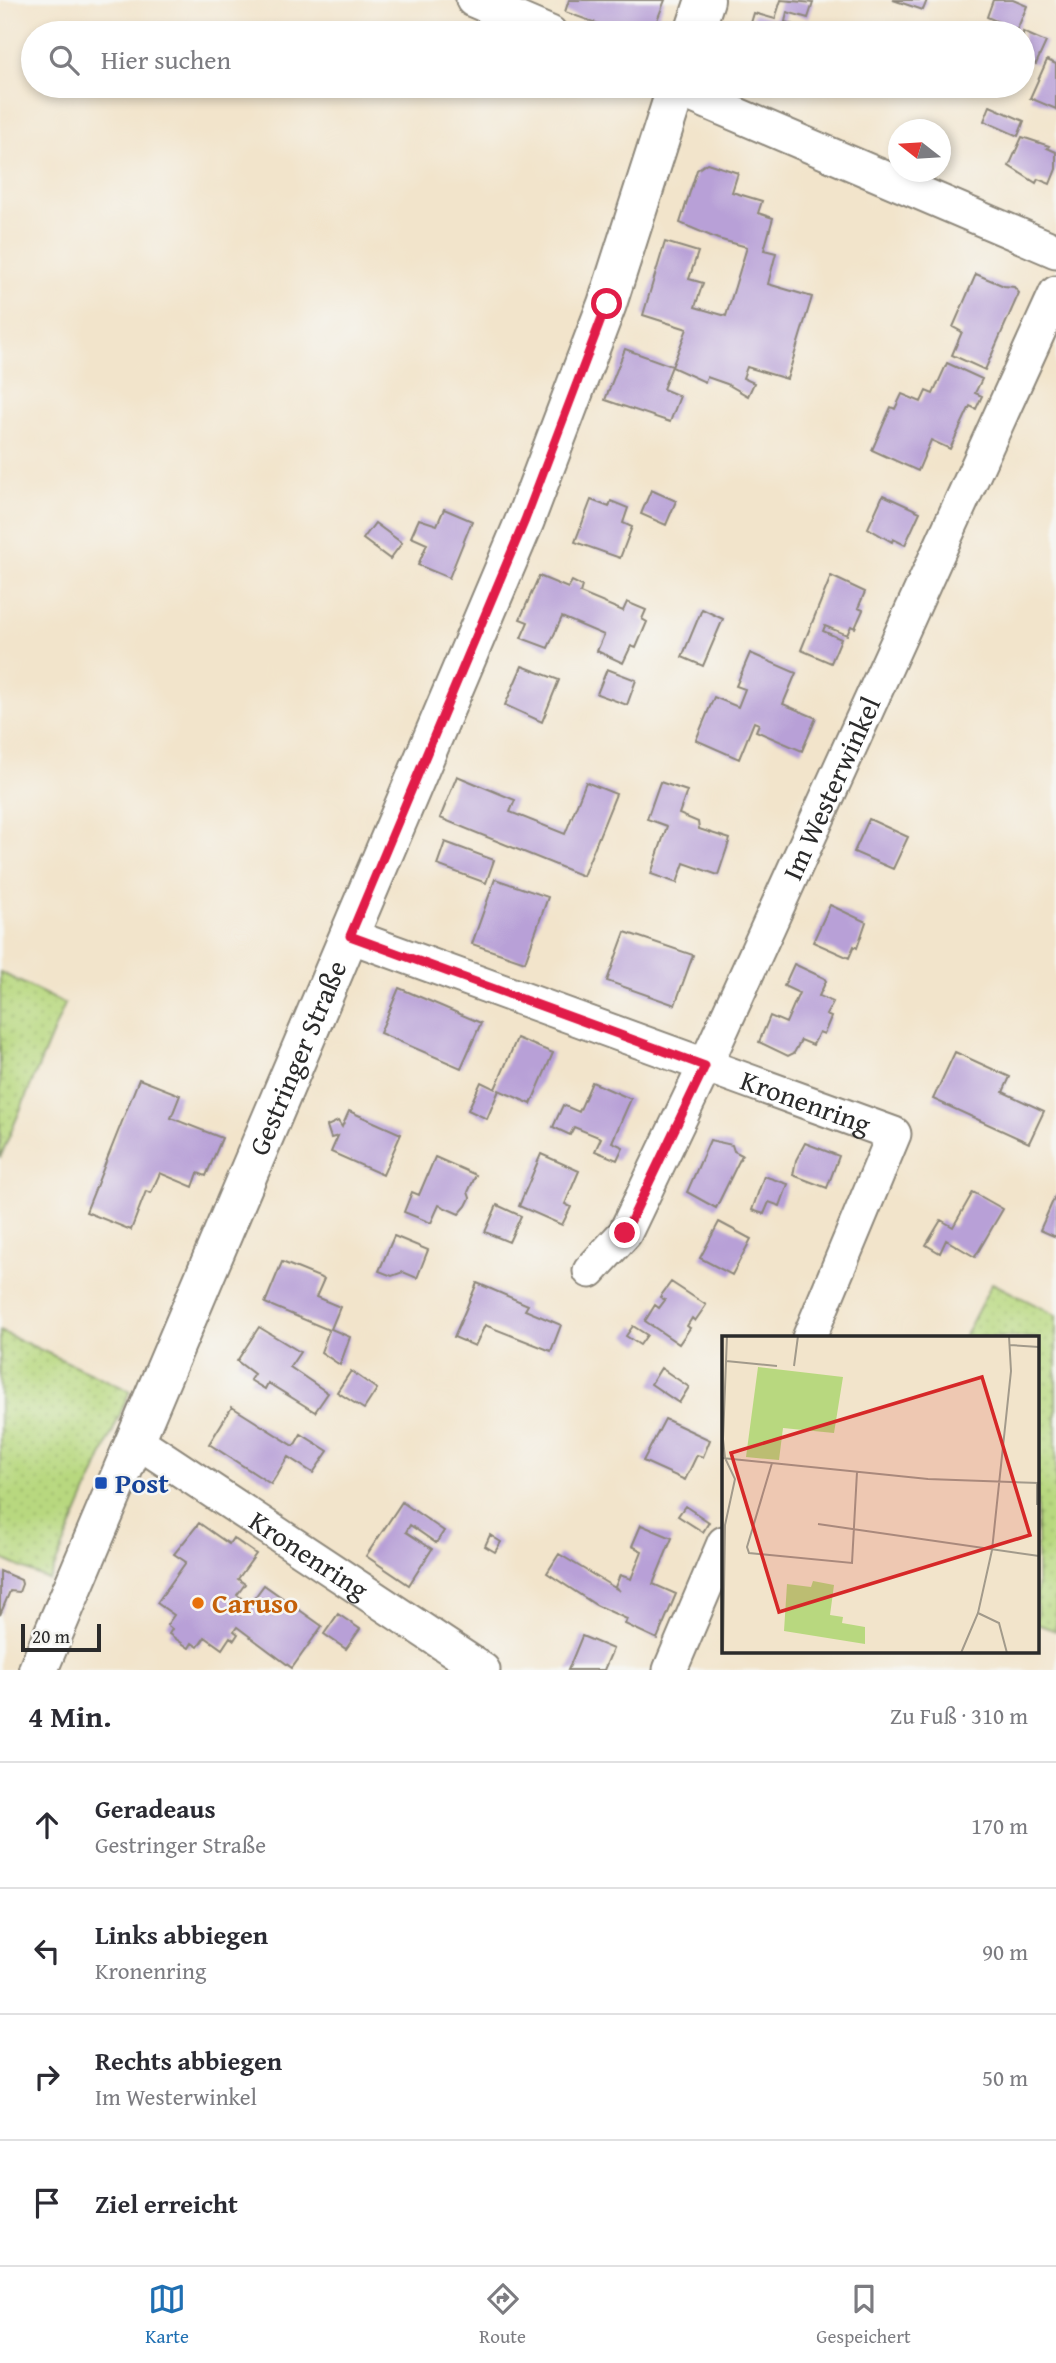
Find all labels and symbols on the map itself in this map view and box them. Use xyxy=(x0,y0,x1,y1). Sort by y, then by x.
north arrow xyxy=(888,119,951,182)
route start xyxy=(591,288,622,319)
street label: Im Westerwinkel xyxy=(771,689,890,886)
street label: Gestringer Straße xyxy=(237,954,356,1161)
street label: Kronenring xyxy=(735,1059,877,1144)
route end xyxy=(609,1217,640,1248)
inset map xyxy=(722,1336,1038,1652)
place label: Post xyxy=(115,1462,169,1503)
marker: Post xyxy=(93,1475,109,1491)
street label: Kronenring xyxy=(241,1500,377,1609)
place label: Caruso xyxy=(212,1582,298,1623)
marker: Caruso xyxy=(190,1595,206,1611)
scale bar xyxy=(21,1621,102,1653)

